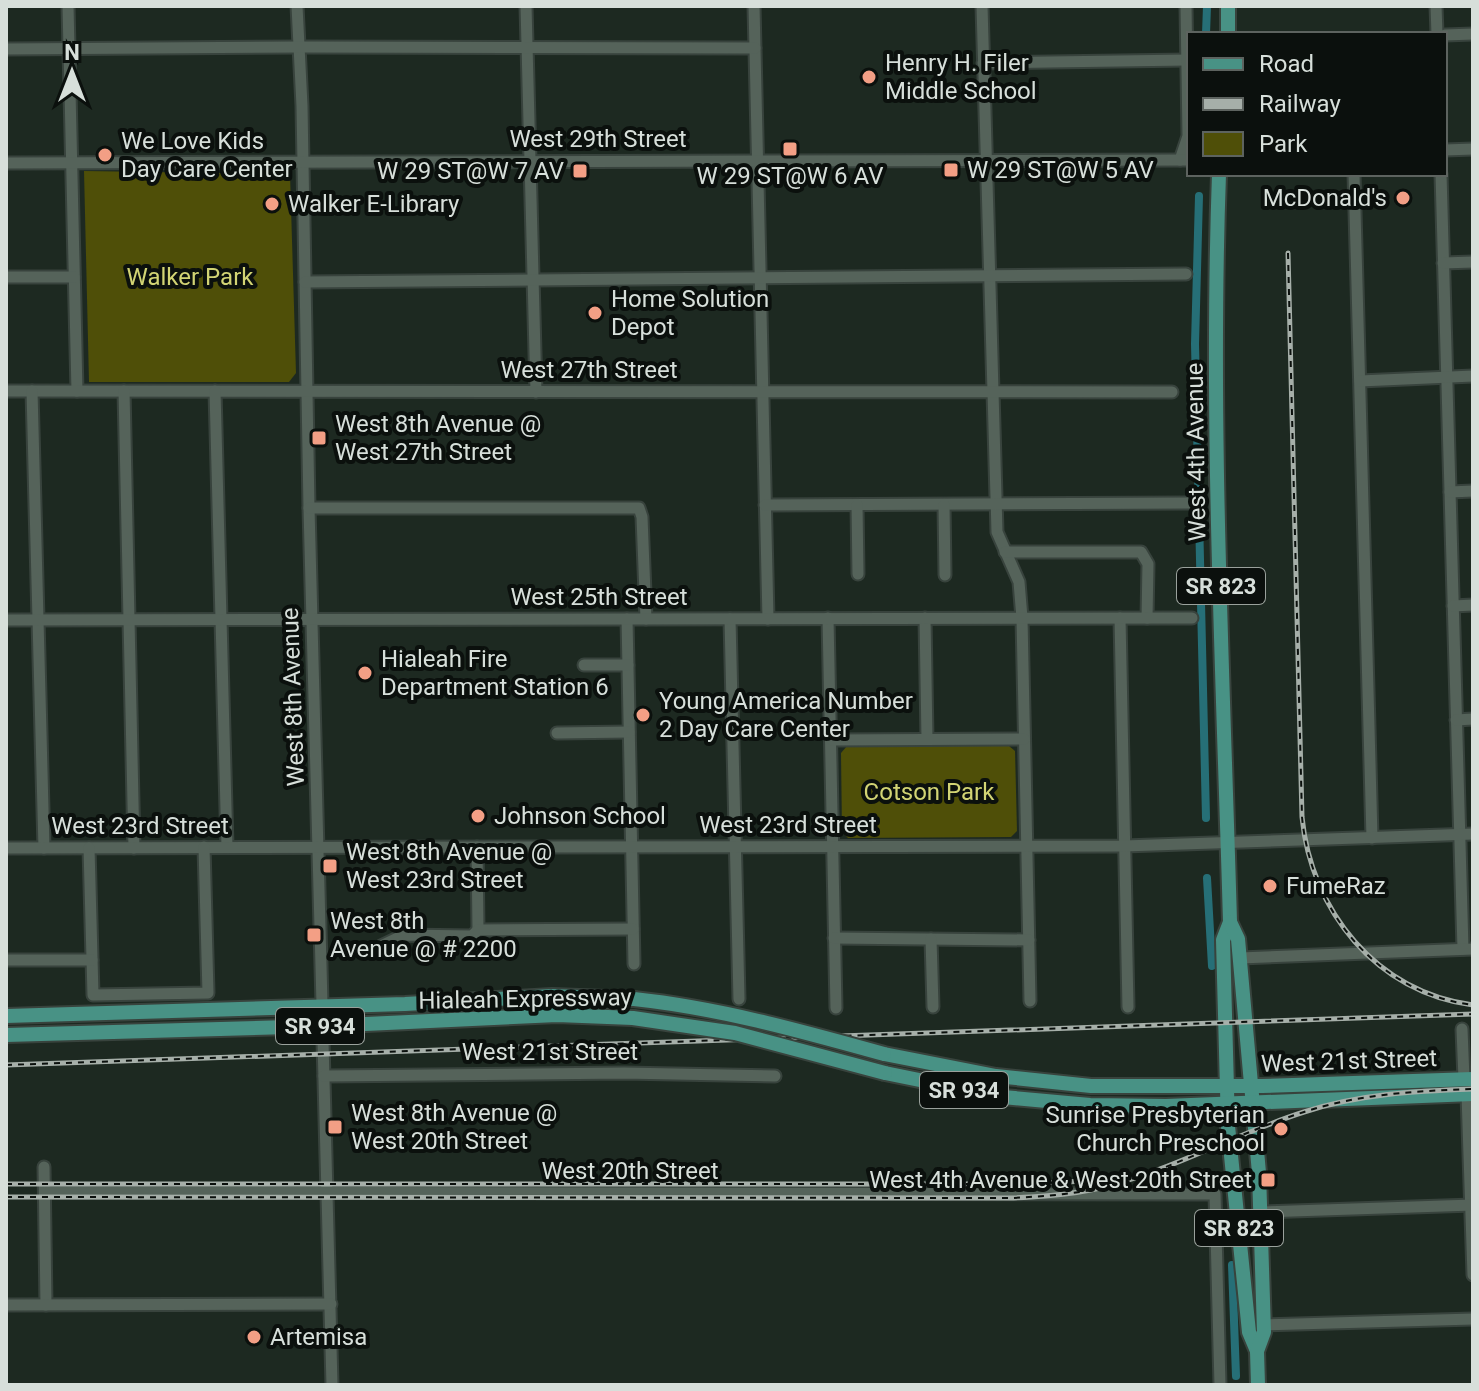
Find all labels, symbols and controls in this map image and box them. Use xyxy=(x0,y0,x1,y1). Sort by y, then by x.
north arrow xyxy=(32,32,112,112)
legend xyxy=(1187,32,1447,176)
text: N xyxy=(64,40,80,65)
place label: Henry H. Filer Middle School xyxy=(885,49,1037,105)
text: Road xyxy=(1259,50,1314,78)
marker: Henry H. Filer Middle School xyxy=(860,68,878,86)
text: Railway xyxy=(1259,90,1341,118)
street label: West 29th Street xyxy=(509,125,687,153)
place label: We Love Kids Day Care Center xyxy=(121,127,293,183)
text: Park xyxy=(1259,130,1308,158)
marker: W 29 ST@W 6 AV xyxy=(781,140,799,158)
marker: We Love Kids Day Care Center xyxy=(96,146,114,164)
place label: W 29 ST@W 5 AV xyxy=(967,156,1154,184)
place label: W 29 ST@W 7 AV xyxy=(377,157,564,185)
marker: W 29 ST@W 5 AV xyxy=(942,161,960,179)
marker: W 29 ST@W 7 AV xyxy=(571,162,589,180)
place label: W 29 ST@W 6 AV xyxy=(697,162,883,190)
place label: McDonald's xyxy=(1263,184,1387,212)
marker: McDonald's xyxy=(1394,189,1412,207)
place label: Walker E-Library xyxy=(288,190,460,218)
marker: Walker E-Library xyxy=(263,195,281,213)
park label: Walker Park xyxy=(127,263,254,291)
place label: Home Solution Depot xyxy=(611,285,769,341)
marker: Home Solution Depot xyxy=(586,304,604,322)
street label: West 27th Street xyxy=(500,356,678,384)
street label: West 4th Avenue xyxy=(1180,362,1212,542)
place label: West 8th Avenue @ West 27th Street xyxy=(335,410,541,466)
marker: West 8th Avenue @ West 27th Street xyxy=(310,429,328,447)
road number: SR 823 xyxy=(1177,568,1265,604)
street label: West 25th Street xyxy=(510,583,688,611)
street label: West 8th Avenue xyxy=(276,607,310,787)
place label: Hialeah Fire Department Station 6 xyxy=(381,645,609,701)
marker: Hialeah Fire Department Station 6 xyxy=(356,664,374,682)
place label: Young America Number 2 Day Care Center xyxy=(659,687,913,743)
marker: Young America Number 2 Day Care Center xyxy=(634,706,652,724)
park label: Cotson Park xyxy=(864,778,995,806)
place label: Johnson School xyxy=(494,802,666,830)
marker: Johnson School xyxy=(469,807,487,825)
street label: West 23rd Street xyxy=(699,811,877,839)
street label: West 23rd Street xyxy=(51,812,229,840)
place label: West 8th Avenue @ West 23rd Street xyxy=(346,838,552,894)
marker: West 8th Avenue @ West 23rd Street xyxy=(321,857,339,875)
place label: FumeRaz xyxy=(1286,872,1386,900)
marker: FumeRaz xyxy=(1261,877,1279,895)
place label: West 8th Avenue @ # 2200 xyxy=(330,907,517,963)
marker: West 8th Avenue @ # 2200 xyxy=(305,926,323,944)
street label: Hialeah Expressway xyxy=(418,983,633,1015)
road number: SR 934 xyxy=(276,1008,364,1044)
street label: West 21st Street xyxy=(462,1038,638,1066)
street label: West 21st Street xyxy=(1260,1044,1438,1078)
road number: SR 934 xyxy=(920,1072,1008,1108)
place label: West 8th Avenue @ West 20th Street xyxy=(351,1099,557,1155)
place label: Sunrise Presbyterian Church Preschool xyxy=(1046,1101,1265,1157)
marker: West 8th Avenue @ West 20th Street xyxy=(326,1118,344,1136)
marker: Sunrise Presbyterian Church Preschool xyxy=(1272,1120,1290,1138)
street label: West 20th Street xyxy=(541,1157,719,1185)
place label: West 4th Avenue & West 20th Street xyxy=(869,1166,1252,1194)
marker: West 4th Avenue & West 20th Street xyxy=(1259,1171,1277,1189)
road number: SR 823 xyxy=(1195,1210,1283,1246)
place label: Artemisa xyxy=(270,1323,367,1351)
marker: Artemisa xyxy=(245,1328,263,1346)

